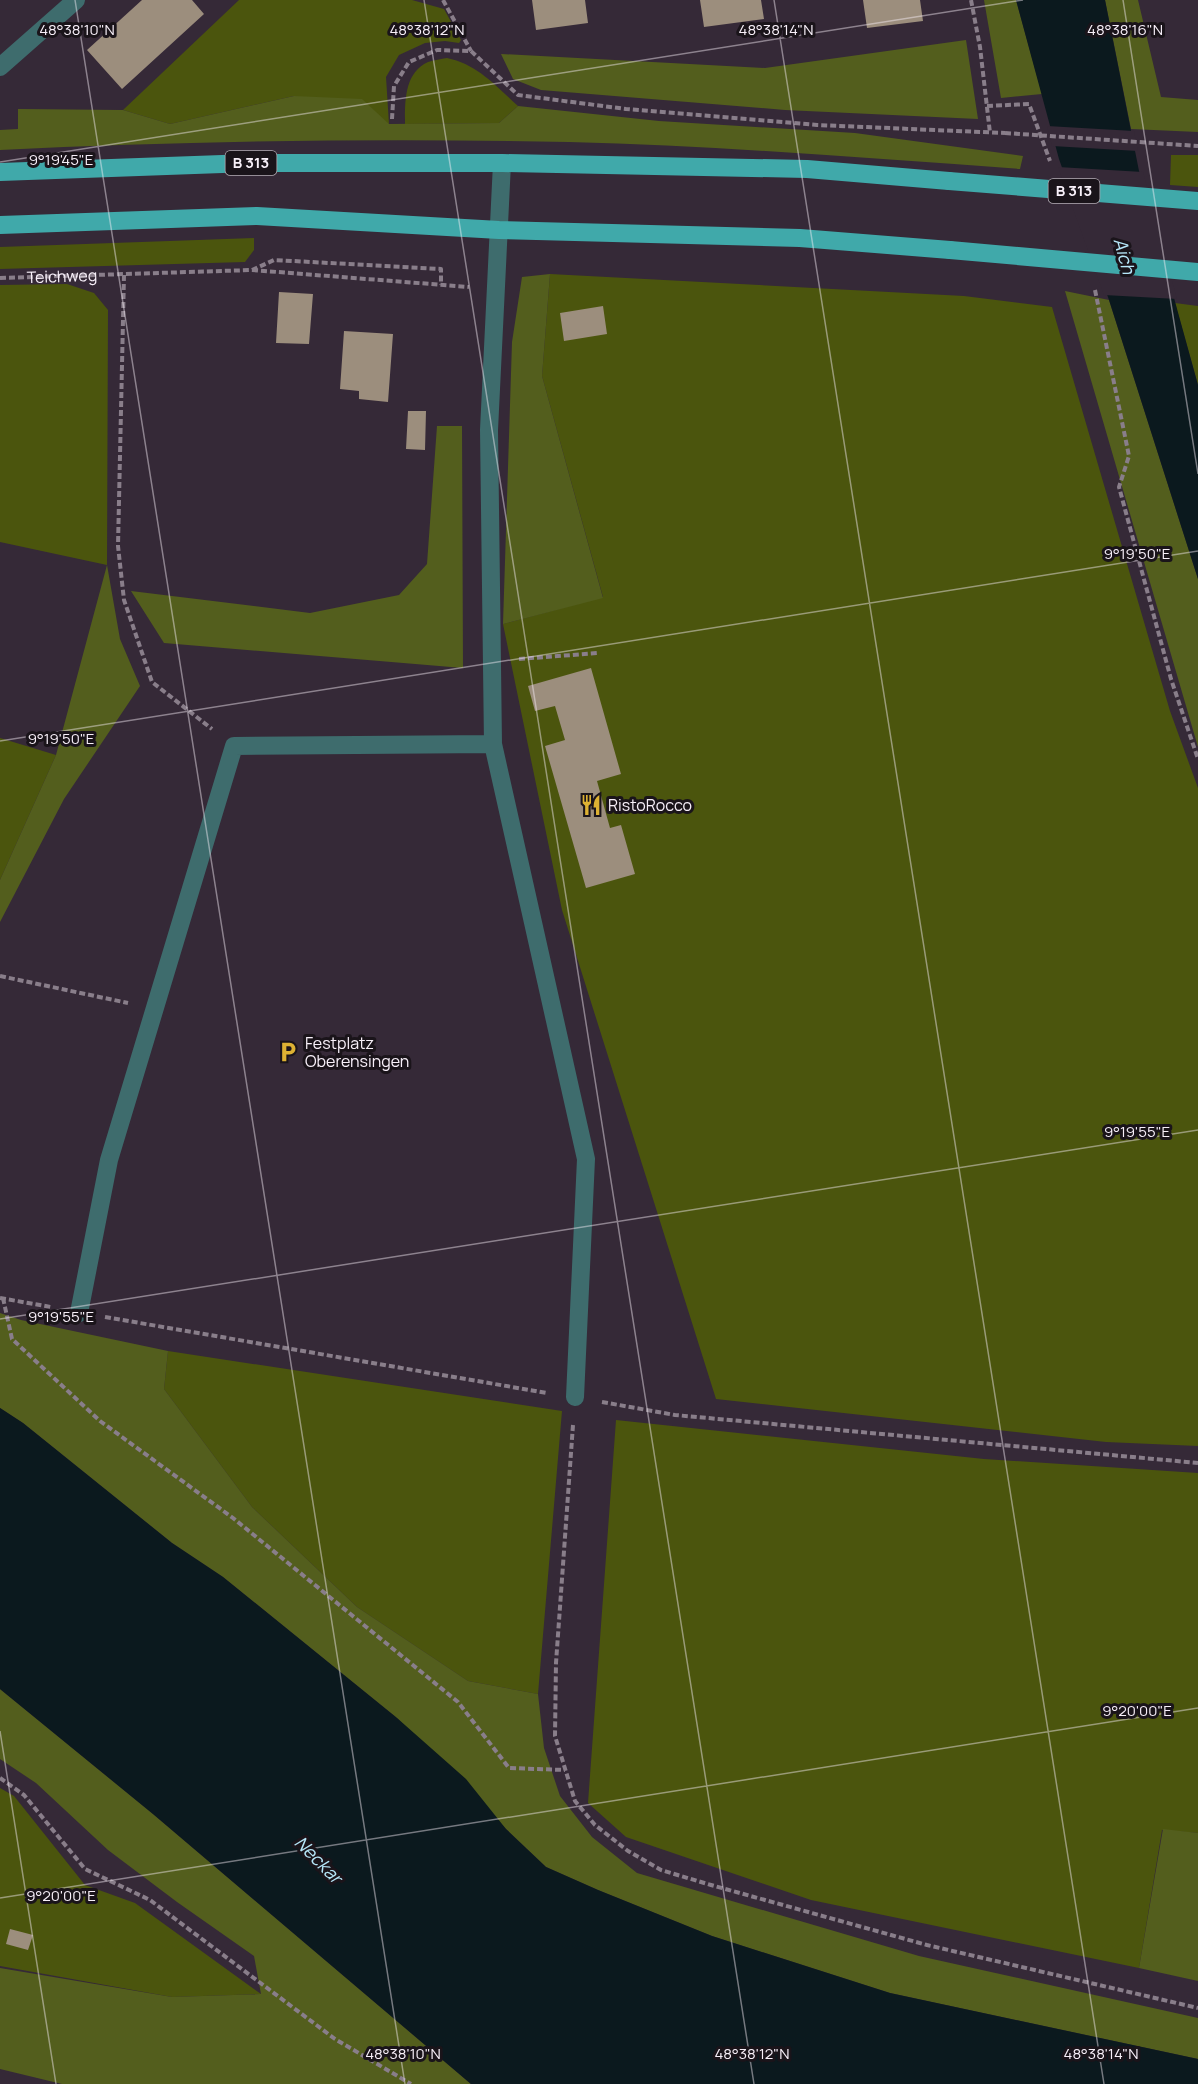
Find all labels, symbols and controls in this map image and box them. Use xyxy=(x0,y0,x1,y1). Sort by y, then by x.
text: 48°38'10"N xyxy=(39,19,115,40)
text: 48°38'12"N xyxy=(389,19,465,40)
text: 48°38'14"N xyxy=(739,19,813,40)
text: 48°38'16"N xyxy=(1087,19,1163,40)
text: 9°19'45"E xyxy=(29,149,93,170)
road number: B 313 xyxy=(226,151,276,175)
road number: B 313 xyxy=(1048,179,1100,203)
water label: Aich xyxy=(1109,235,1142,278)
street label: Teichweg xyxy=(26,264,98,288)
text: 9°19'50"E xyxy=(1104,543,1170,564)
text: 9°19'50"E xyxy=(28,728,94,749)
restaurant icon: RistoRocco xyxy=(579,793,603,817)
place label: RistoRocco xyxy=(608,794,692,816)
place label: Festplatz Oberensingen xyxy=(305,1032,409,1072)
parking icon: Festplatz Oberensingen xyxy=(276,1040,300,1064)
text: 9°19'55"E xyxy=(1104,1121,1170,1142)
text: 9°19'55"E xyxy=(28,1306,94,1327)
text: 9°20'00"E xyxy=(1102,1700,1172,1721)
water label: Neckar xyxy=(290,1830,350,1890)
text: 9°20'00"E xyxy=(26,1885,96,1906)
text: 48°38'10"N xyxy=(365,2043,441,2064)
text: 48°38'12"N xyxy=(714,2043,790,2064)
text: 48°38'14"N xyxy=(1064,2043,1138,2064)

